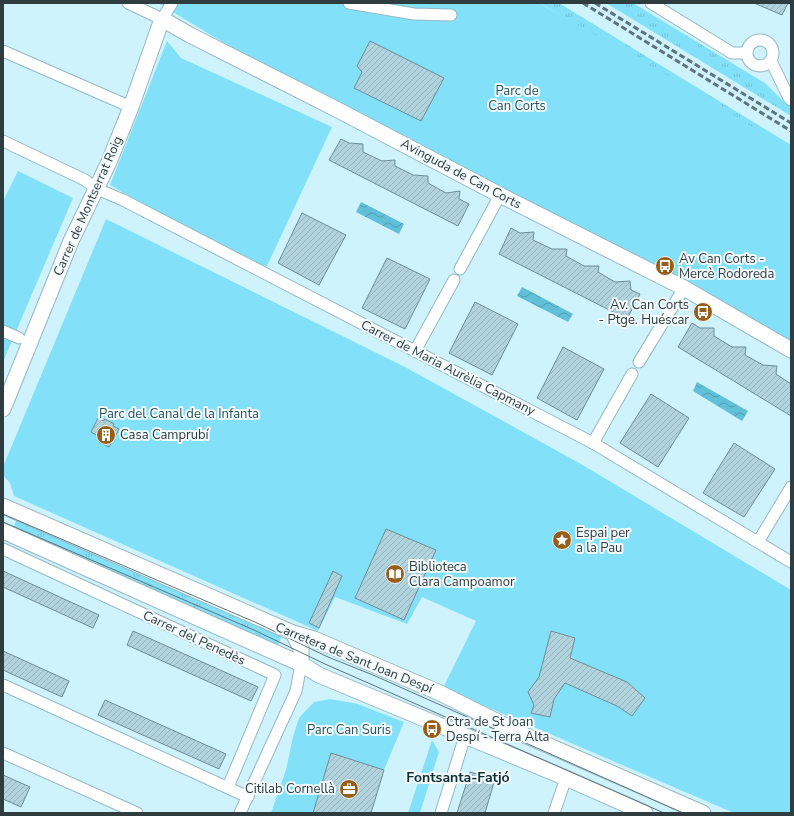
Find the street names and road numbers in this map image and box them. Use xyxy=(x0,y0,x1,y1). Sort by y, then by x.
street label: Carrer de Montserrat Roig xyxy=(49,133,127,279)
street label: Avinguda de Can Corts xyxy=(398,135,524,213)
street label: Carrer de Maria Aurèlia Capmany xyxy=(358,316,539,420)
street label: Carrer del Penedès xyxy=(140,606,248,670)
street label: Carretera de Sant Joan Despí xyxy=(273,618,436,698)

